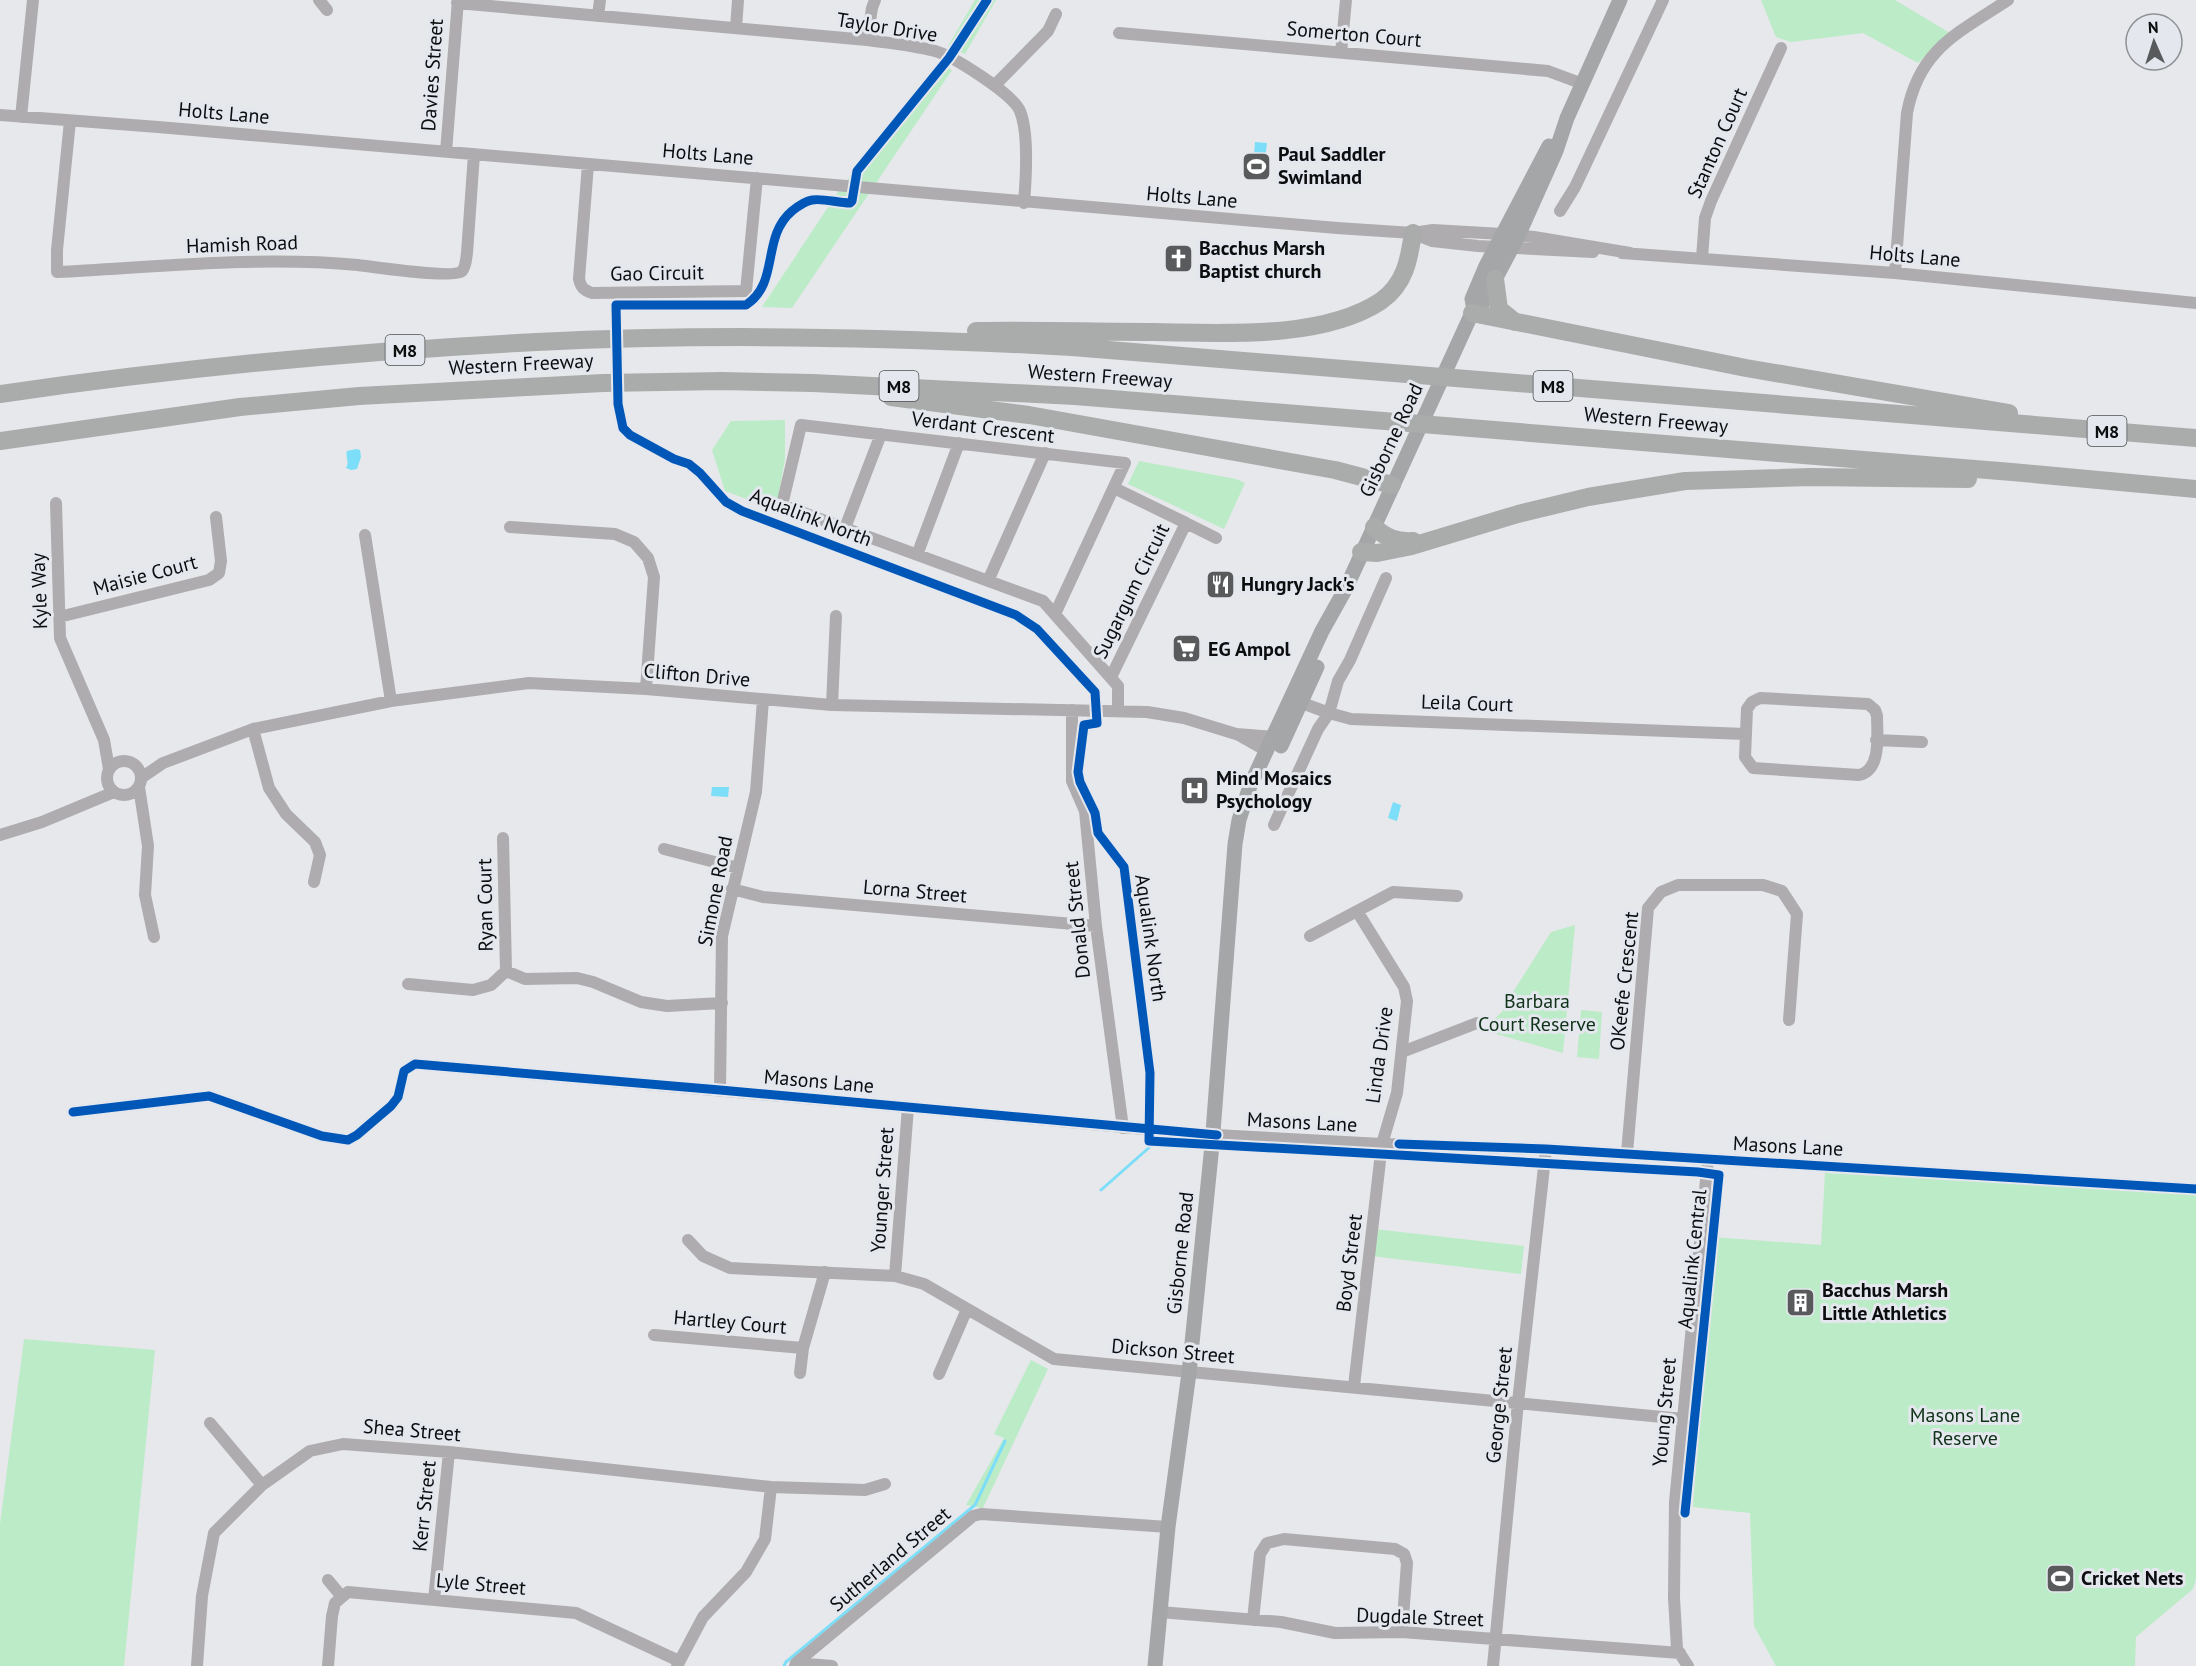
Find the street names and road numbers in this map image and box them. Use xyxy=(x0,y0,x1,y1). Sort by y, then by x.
street label: Taylor Drive xyxy=(835,6,939,48)
street label: Somerton Court xyxy=(1286,15,1423,53)
street label: Davies Street xyxy=(415,18,449,132)
street label: Stanton Court xyxy=(1681,84,1753,202)
street label: Holts Lane xyxy=(177,96,271,130)
street label: Holts Lane xyxy=(661,137,755,171)
street label: Holts Lane xyxy=(1145,180,1239,214)
street label: Hamish Road xyxy=(186,229,298,259)
street label: Holts Lane xyxy=(1868,239,1962,273)
street label: Gao Circuit xyxy=(610,259,704,287)
road number: M8 xyxy=(386,335,424,365)
street label: Western Freeway xyxy=(448,347,595,381)
street label: Western Freeway xyxy=(1027,358,1174,394)
road number: M8 xyxy=(880,371,918,401)
road number: M8 xyxy=(1534,371,1572,401)
street label: Gisborne Road xyxy=(1353,379,1429,501)
street label: Western Freeway xyxy=(1583,401,1730,439)
street label: Verdant Crescent xyxy=(909,405,1056,449)
road number: M8 xyxy=(2088,416,2126,446)
street label: Aqualink North xyxy=(746,482,876,552)
street label: Sugargum Circuit xyxy=(1087,519,1175,663)
street label: Maisie Court xyxy=(90,549,200,601)
street label: Kyle Way xyxy=(25,552,53,630)
street label: Clifton Drive xyxy=(643,657,751,693)
street label: Leila Court xyxy=(1420,688,1514,718)
street label: Simone Road xyxy=(692,834,738,948)
street label: Ryan Court xyxy=(471,858,499,952)
street label: Donald Street xyxy=(1058,860,1096,980)
street label: Aqualink North xyxy=(1129,872,1173,1004)
street label: Lorna Street xyxy=(862,874,968,908)
street label: OKeefe Crescent xyxy=(1604,910,1644,1052)
street label: Linda Drive xyxy=(1359,1005,1399,1105)
street label: Masons Lane xyxy=(763,1063,875,1099)
street label: Masons Lane xyxy=(1246,1106,1358,1138)
street label: Younger Street xyxy=(865,1126,899,1254)
street label: Masons Lane xyxy=(1732,1130,1844,1162)
street label: Aqualink Central xyxy=(1672,1188,1712,1330)
street label: Gisborne Road xyxy=(1161,1190,1199,1316)
street label: Boyd Street xyxy=(1330,1212,1368,1314)
street label: Hartley Court xyxy=(672,1304,788,1340)
street label: Dickson Street xyxy=(1110,1333,1236,1369)
street label: George Street xyxy=(1480,1345,1518,1465)
street label: Young Street xyxy=(1646,1356,1682,1467)
street label: Shea Street xyxy=(362,1413,462,1447)
street label: Kerr Street xyxy=(406,1459,442,1553)
street label: Sutherland Street xyxy=(824,1501,956,1617)
street label: Lyle Street xyxy=(435,1567,527,1601)
street label: Dugdale Street xyxy=(1356,1602,1484,1632)

